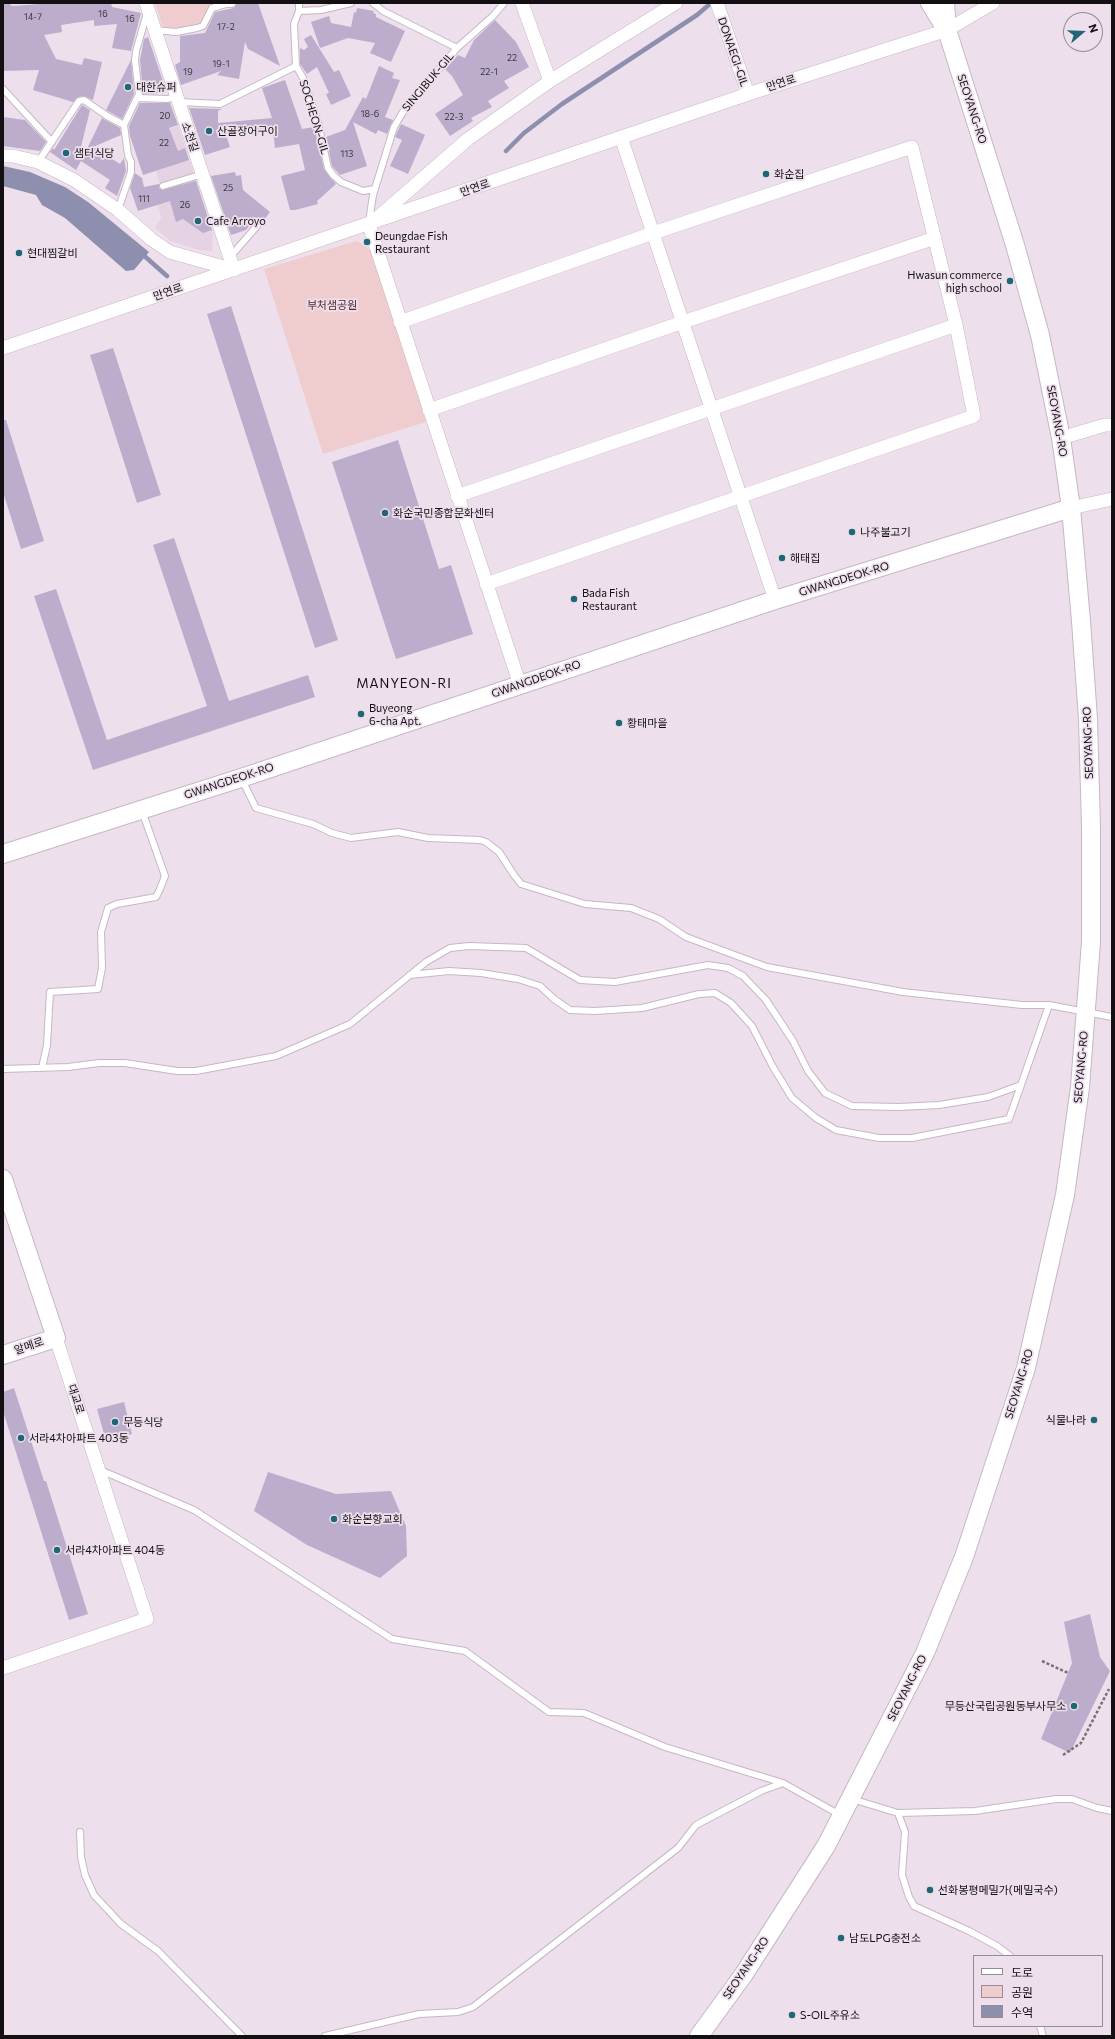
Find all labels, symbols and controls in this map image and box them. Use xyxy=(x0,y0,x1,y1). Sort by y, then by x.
house number: 16 xyxy=(98,9,108,19)
house number: 14-7 xyxy=(24,12,42,22)
north arrow xyxy=(1063,12,1103,52)
house number: 16 xyxy=(125,14,135,24)
street label: DONAEGI-GIL xyxy=(715,15,751,89)
house number: 17-2 xyxy=(217,22,235,32)
text: N xyxy=(1086,22,1101,34)
street label: SINGIBUK-GIL xyxy=(399,50,457,114)
house number: 22 xyxy=(507,53,517,63)
house number: 19-1 xyxy=(213,59,229,69)
house number: 19 xyxy=(183,67,193,77)
house number: 22-1 xyxy=(480,67,498,77)
street label: 만연로 xyxy=(765,72,797,94)
street label: SEOYANG-RO xyxy=(955,72,989,146)
street label: SOCHEON-GIL xyxy=(296,78,332,156)
place label: 대한슈퍼 xyxy=(136,80,176,94)
marker: 대한슈퍼 xyxy=(123,82,133,92)
house number: 18-6 xyxy=(361,109,379,119)
house number: 20 xyxy=(160,111,170,121)
house number: 22-3 xyxy=(445,112,463,122)
street label: 소천길 xyxy=(179,120,201,154)
place label: 산골장어구이 xyxy=(217,124,278,138)
marker: 산골장어구이 xyxy=(204,126,214,136)
house number: 22 xyxy=(159,138,169,148)
place label: 샘터식당 xyxy=(74,146,114,160)
marker: 샘터식당 xyxy=(61,148,71,158)
house number: 113 xyxy=(341,149,353,159)
place label: 화순집 xyxy=(774,167,804,181)
marker: 화순집 xyxy=(761,169,771,179)
street label: 만연로 xyxy=(458,177,492,199)
house number: 25 xyxy=(223,183,233,193)
house number: 111 xyxy=(138,194,150,204)
house number: 26 xyxy=(180,200,190,210)
place label: Cafe Arroyo xyxy=(206,214,266,228)
marker: Cafe Arroyo xyxy=(193,216,203,226)
place label: Deungdae Fish Restaurant xyxy=(375,229,448,255)
marker: Deungdae Fish Restaurant xyxy=(362,237,372,247)
place label: 현대찜갈비 xyxy=(27,246,78,260)
marker: 현대찜갈비 xyxy=(14,248,24,258)
place label: Hwasun commerce high school xyxy=(907,268,1002,294)
marker: Hwasun commerce high school xyxy=(1005,276,1015,286)
street label: 만연로 xyxy=(151,281,185,303)
park label: 부처샘공원 xyxy=(307,298,357,312)
street label: SEOYANG-RO xyxy=(1044,384,1070,458)
place label: 화순국민종합문화센터 xyxy=(393,506,494,520)
marker: 화순국민종합문화센터 xyxy=(380,508,390,518)
place label: 나주불고기 xyxy=(860,525,911,539)
marker: 나주불고기 xyxy=(847,527,857,537)
place label: 해태집 xyxy=(790,551,820,565)
marker: 해태집 xyxy=(777,553,787,563)
street label: GWANGDEOK-RO xyxy=(797,559,891,599)
place label: Bada Fish Restaurant xyxy=(582,586,637,612)
marker: Bada Fish Restaurant xyxy=(569,594,579,604)
street label: GWANGDEOK-RO xyxy=(490,658,582,700)
district label: MANYEON-RI xyxy=(356,676,452,692)
place label: Buyeong 6-cha Apt. xyxy=(369,701,421,727)
street label: SEOYANG-RO xyxy=(1080,707,1096,779)
marker: Buyeong 6-cha Apt. xyxy=(356,709,366,719)
place label: 황태마을 xyxy=(627,716,667,730)
marker: 황태마을 xyxy=(614,718,624,728)
street label: GWANGDEOK-RO xyxy=(182,760,276,802)
street label: SEOYANG-RO xyxy=(1071,1030,1091,1104)
street label: 알메로 xyxy=(12,1335,46,1357)
street label: SEOYANG-RO xyxy=(1002,1347,1036,1421)
street label: 대교로 xyxy=(65,1383,87,1415)
place label: 식물나라 xyxy=(1046,1413,1086,1427)
place label: 무등식당 xyxy=(123,1415,163,1429)
marker: 식물나라 xyxy=(1089,1415,1099,1425)
marker: 무등식당 xyxy=(110,1417,120,1427)
place label: 서라4차아파트 403동 xyxy=(29,1431,129,1445)
marker: 서라4차아파트 403동 xyxy=(16,1433,26,1443)
place label: 화순본향교회 xyxy=(342,1512,403,1526)
marker: 화순본향교회 xyxy=(329,1514,339,1524)
place label: 서라4차아파트 404동 xyxy=(65,1543,165,1557)
marker: 서라4차아파트 404동 xyxy=(52,1545,62,1555)
street label: SEOYANG-RO xyxy=(885,1653,929,1723)
place label: 무등산국립공원동부사무소 xyxy=(945,1699,1066,1713)
marker: 무등산국립공원동부사무소 xyxy=(1069,1701,1079,1711)
place label: 선화봉평메밀가(메밀국수) xyxy=(938,1883,1058,1897)
marker: 선화봉평메밀가(메밀국수) xyxy=(925,1885,935,1895)
place label: 남도LPG충전소 xyxy=(849,1931,921,1945)
marker: 남도LPG충전소 xyxy=(836,1933,846,1943)
street label: SEOYANG-RO xyxy=(720,1934,772,2002)
legend xyxy=(973,1955,1103,2027)
text: 도로 xyxy=(1011,1965,1033,1979)
text: 공원 xyxy=(1011,1985,1033,1999)
text: 수역 xyxy=(1011,2005,1033,2019)
place label: S-OIL주유소 xyxy=(800,2008,860,2022)
marker: S-OIL주유소 xyxy=(787,2010,797,2020)

